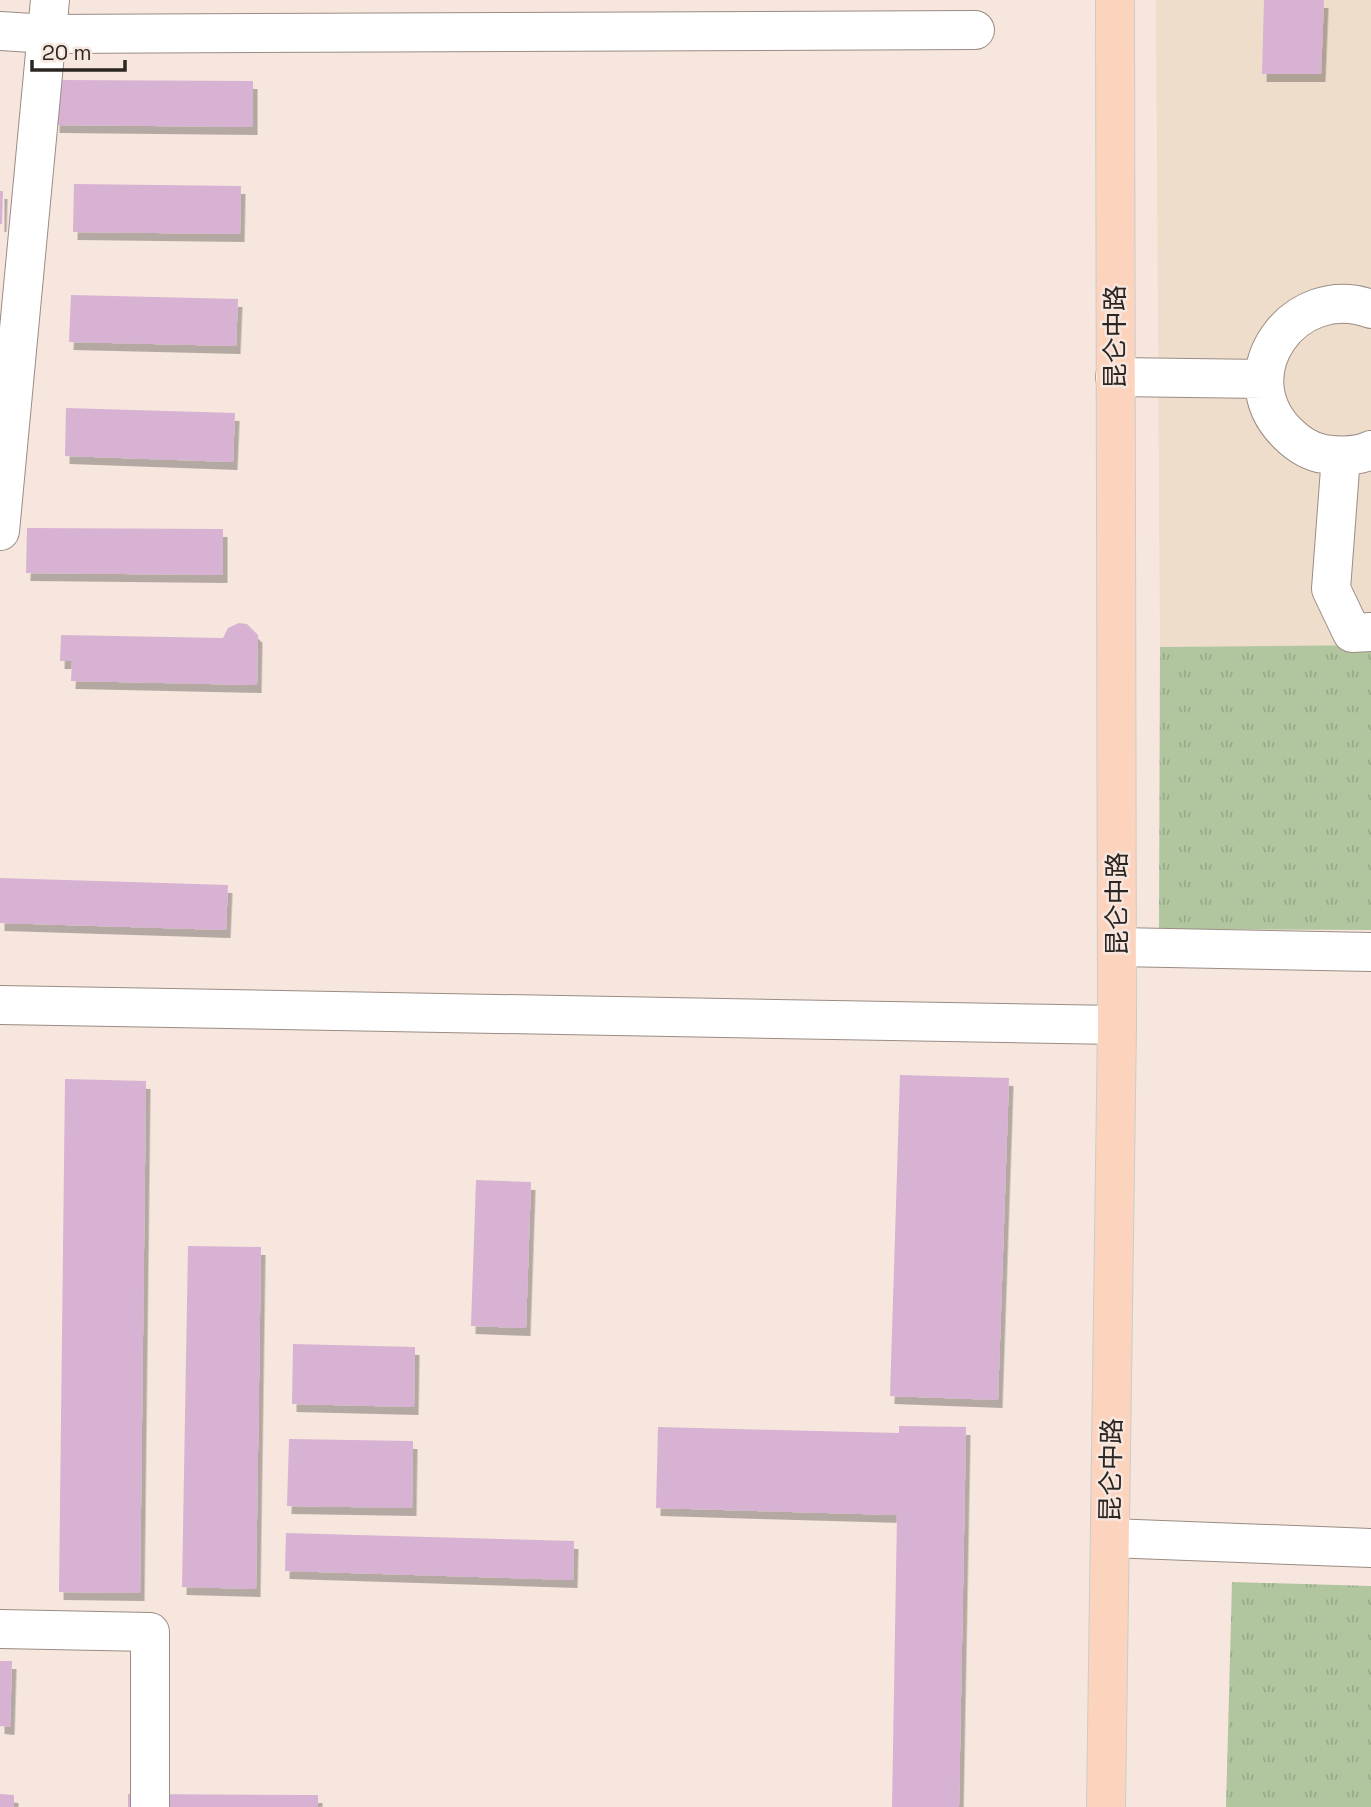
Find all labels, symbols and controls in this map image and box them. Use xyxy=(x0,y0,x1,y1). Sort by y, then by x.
scale bar xyxy=(32,28,124,72)
text: 20 m xyxy=(42,39,92,66)
street label: 昆仑中路 xyxy=(1098,285,1132,389)
street label: 昆仑中路 xyxy=(1100,852,1134,956)
street label: 昆仑中路 xyxy=(1093,1418,1129,1522)

